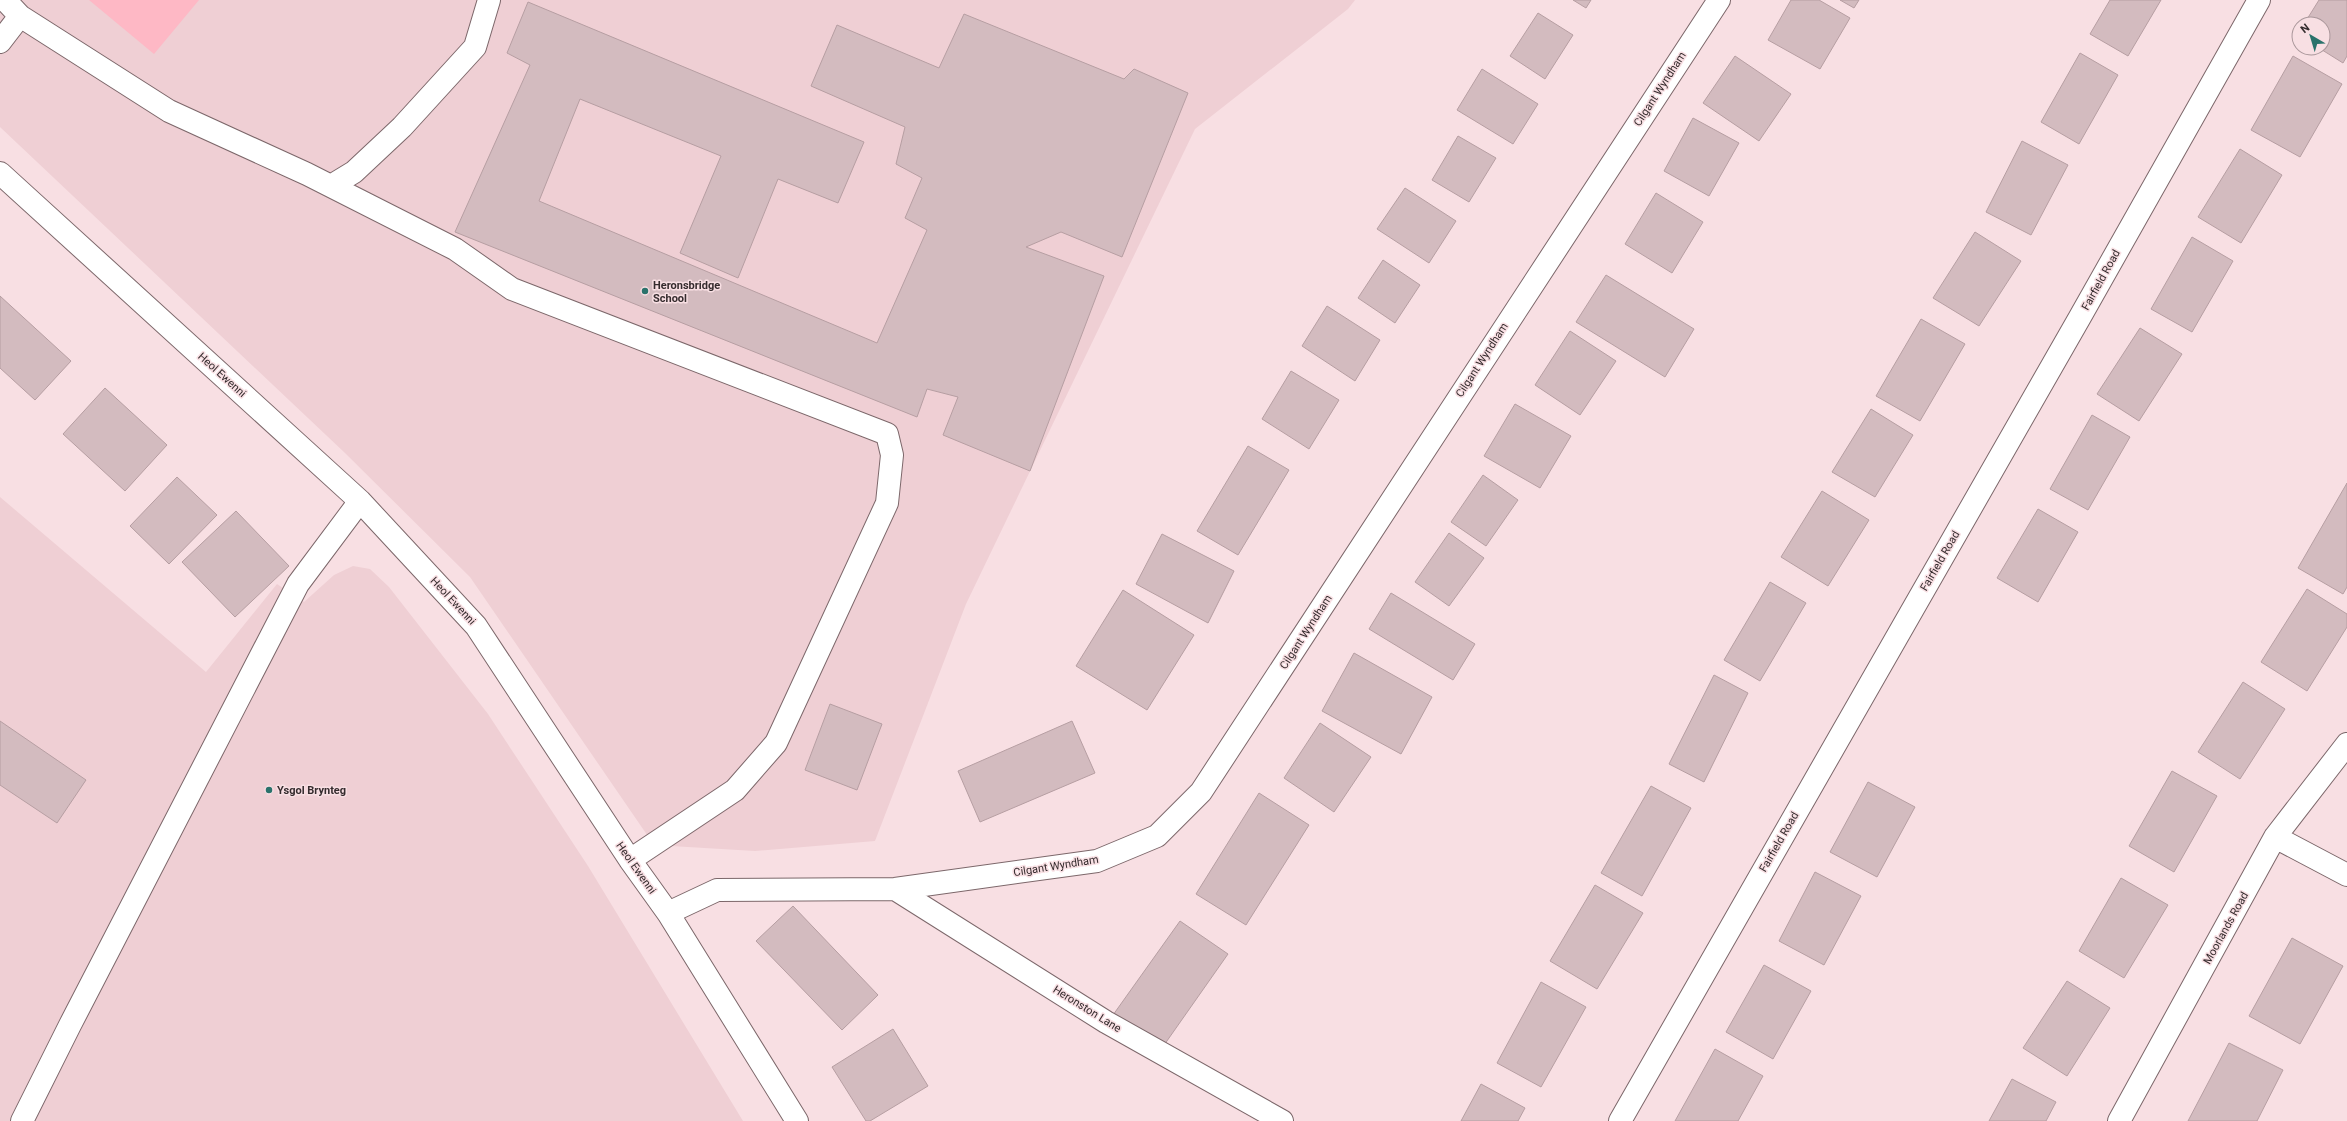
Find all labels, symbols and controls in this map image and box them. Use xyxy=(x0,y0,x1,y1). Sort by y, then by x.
north arrow xyxy=(2291,16,2331,56)
text: N xyxy=(2298,21,2312,36)
street label: Cilgant Wyndham xyxy=(1631,49,1689,129)
street label: Fairfield Road xyxy=(2079,248,2123,312)
place label: Heronsbridge School xyxy=(653,279,720,305)
marker: Heronsbridge School xyxy=(640,286,650,296)
street label: Cilgant Wyndham xyxy=(1453,320,1511,400)
street label: Heol Ewenni xyxy=(195,350,249,400)
street label: Fairfield Road xyxy=(1918,529,1962,593)
street label: Heol Ewenni xyxy=(428,574,478,628)
street label: Cilgant Wyndham xyxy=(1277,592,1335,672)
place label: Ysgol Brynteg xyxy=(277,784,346,797)
marker: Ysgol Brynteg xyxy=(264,785,274,795)
street label: Fairfield Road xyxy=(1757,810,1801,874)
street label: Heol Ewenni xyxy=(613,840,659,896)
street label: Cilgant Wyndham xyxy=(1013,853,1099,879)
street label: Moorlands Road xyxy=(2201,890,2251,966)
street label: Heronston Lane xyxy=(1051,983,1124,1035)

